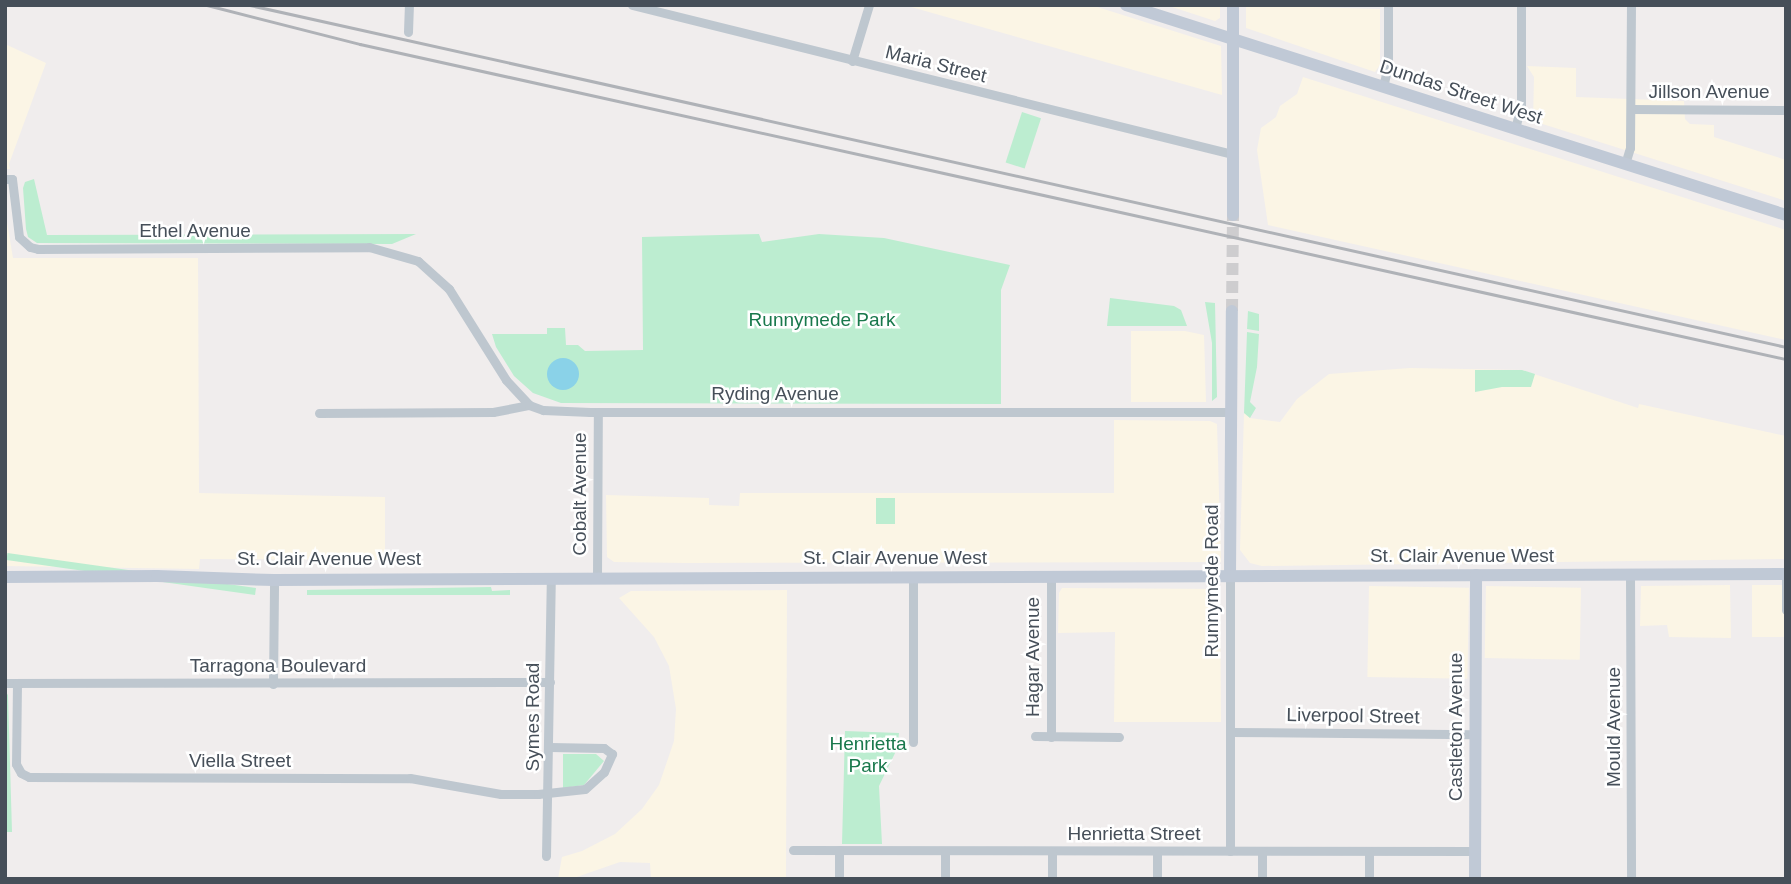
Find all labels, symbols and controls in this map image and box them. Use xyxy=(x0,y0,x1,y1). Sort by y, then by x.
street label: Maria Street xyxy=(883,40,989,88)
street label: Dundas Street West xyxy=(1377,55,1545,129)
street label: Jillson Avenue xyxy=(1648,81,1770,103)
street label: Ethel Avenue xyxy=(139,220,251,242)
park label: Runnymede Park xyxy=(749,309,895,331)
street label: Ryding Avenue xyxy=(711,383,839,405)
street label: Cobalt Avenue xyxy=(569,432,591,556)
street label: Runnymede Road xyxy=(1201,504,1223,658)
street label: St. Clair Avenue West xyxy=(1369,545,1555,567)
street label: St. Clair Avenue West xyxy=(802,547,988,569)
street label: St. Clair Avenue West xyxy=(236,548,422,570)
street label: Hagar Avenue xyxy=(1022,596,1044,718)
street label: Castleton Avenue xyxy=(1445,652,1467,802)
street label: Tarragona Boulevard xyxy=(190,655,366,677)
street label: Symes Road xyxy=(522,663,544,771)
street label: Mould Avenue xyxy=(1603,666,1625,788)
street label: Liverpool Street xyxy=(1286,703,1420,729)
park label: Henrietta Park xyxy=(829,733,907,777)
street label: Viella Street xyxy=(189,750,291,772)
street label: Henrietta Street xyxy=(1067,823,1201,845)

